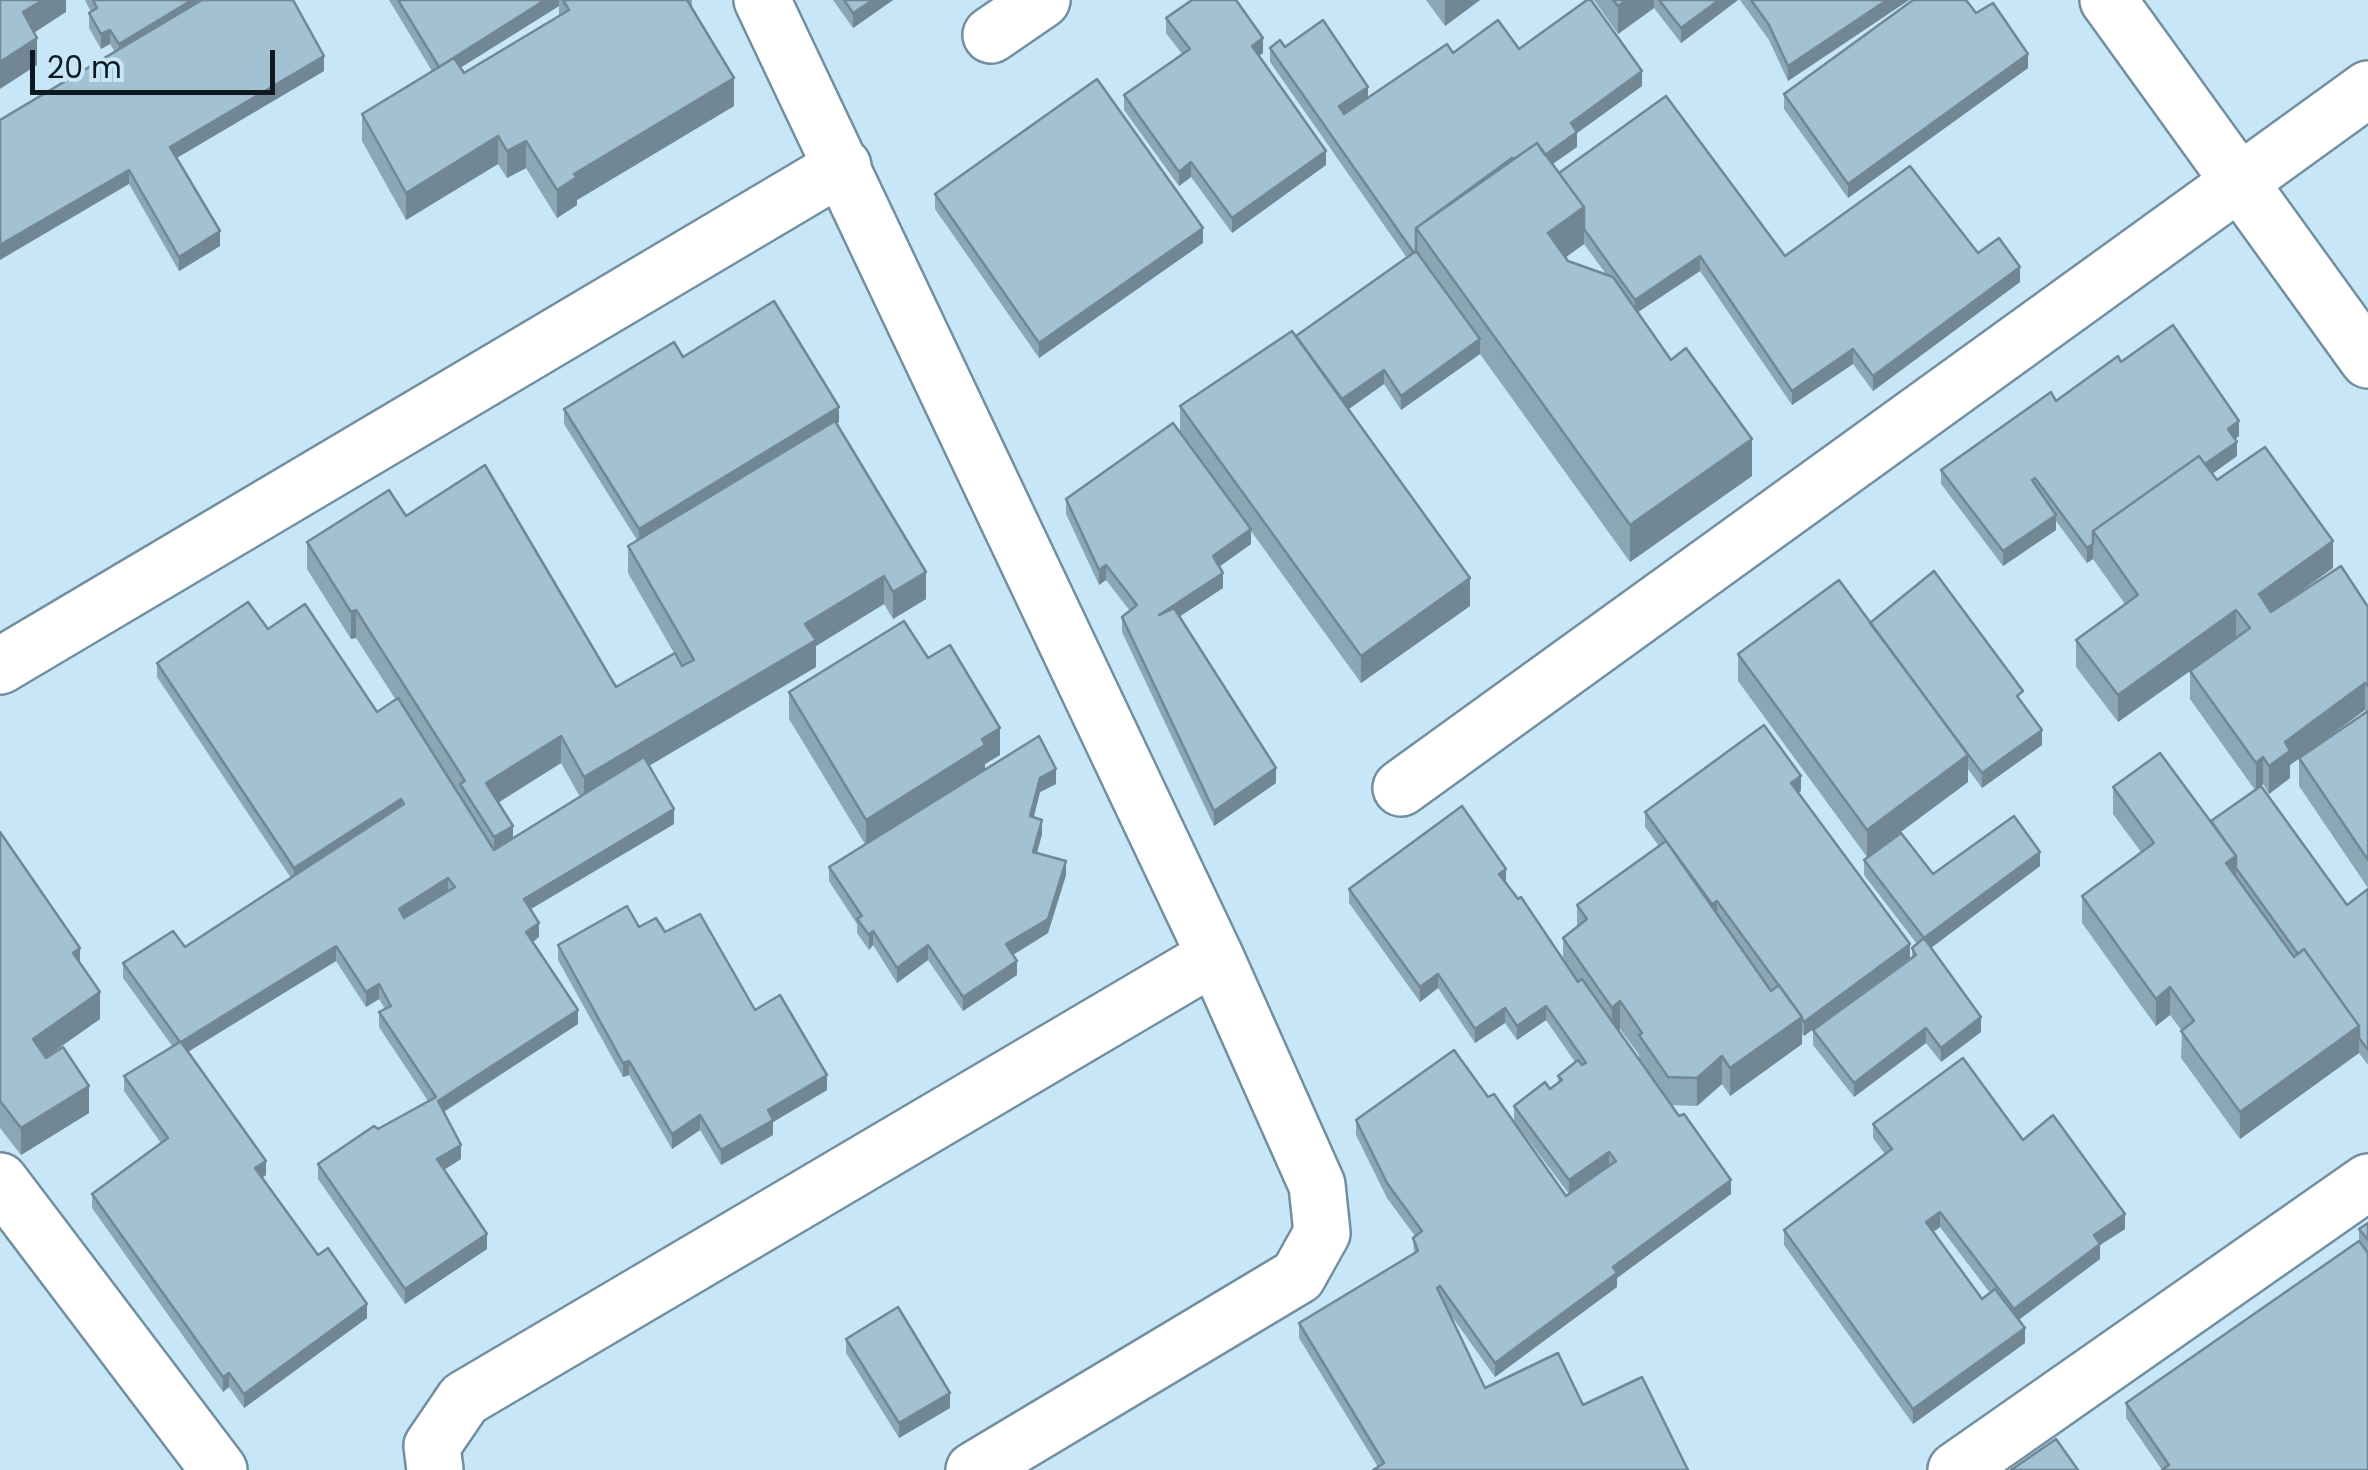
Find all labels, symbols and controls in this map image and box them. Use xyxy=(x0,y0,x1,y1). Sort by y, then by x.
scale bar xyxy=(35,30,280,92)
text: 20 m xyxy=(47,46,122,89)

